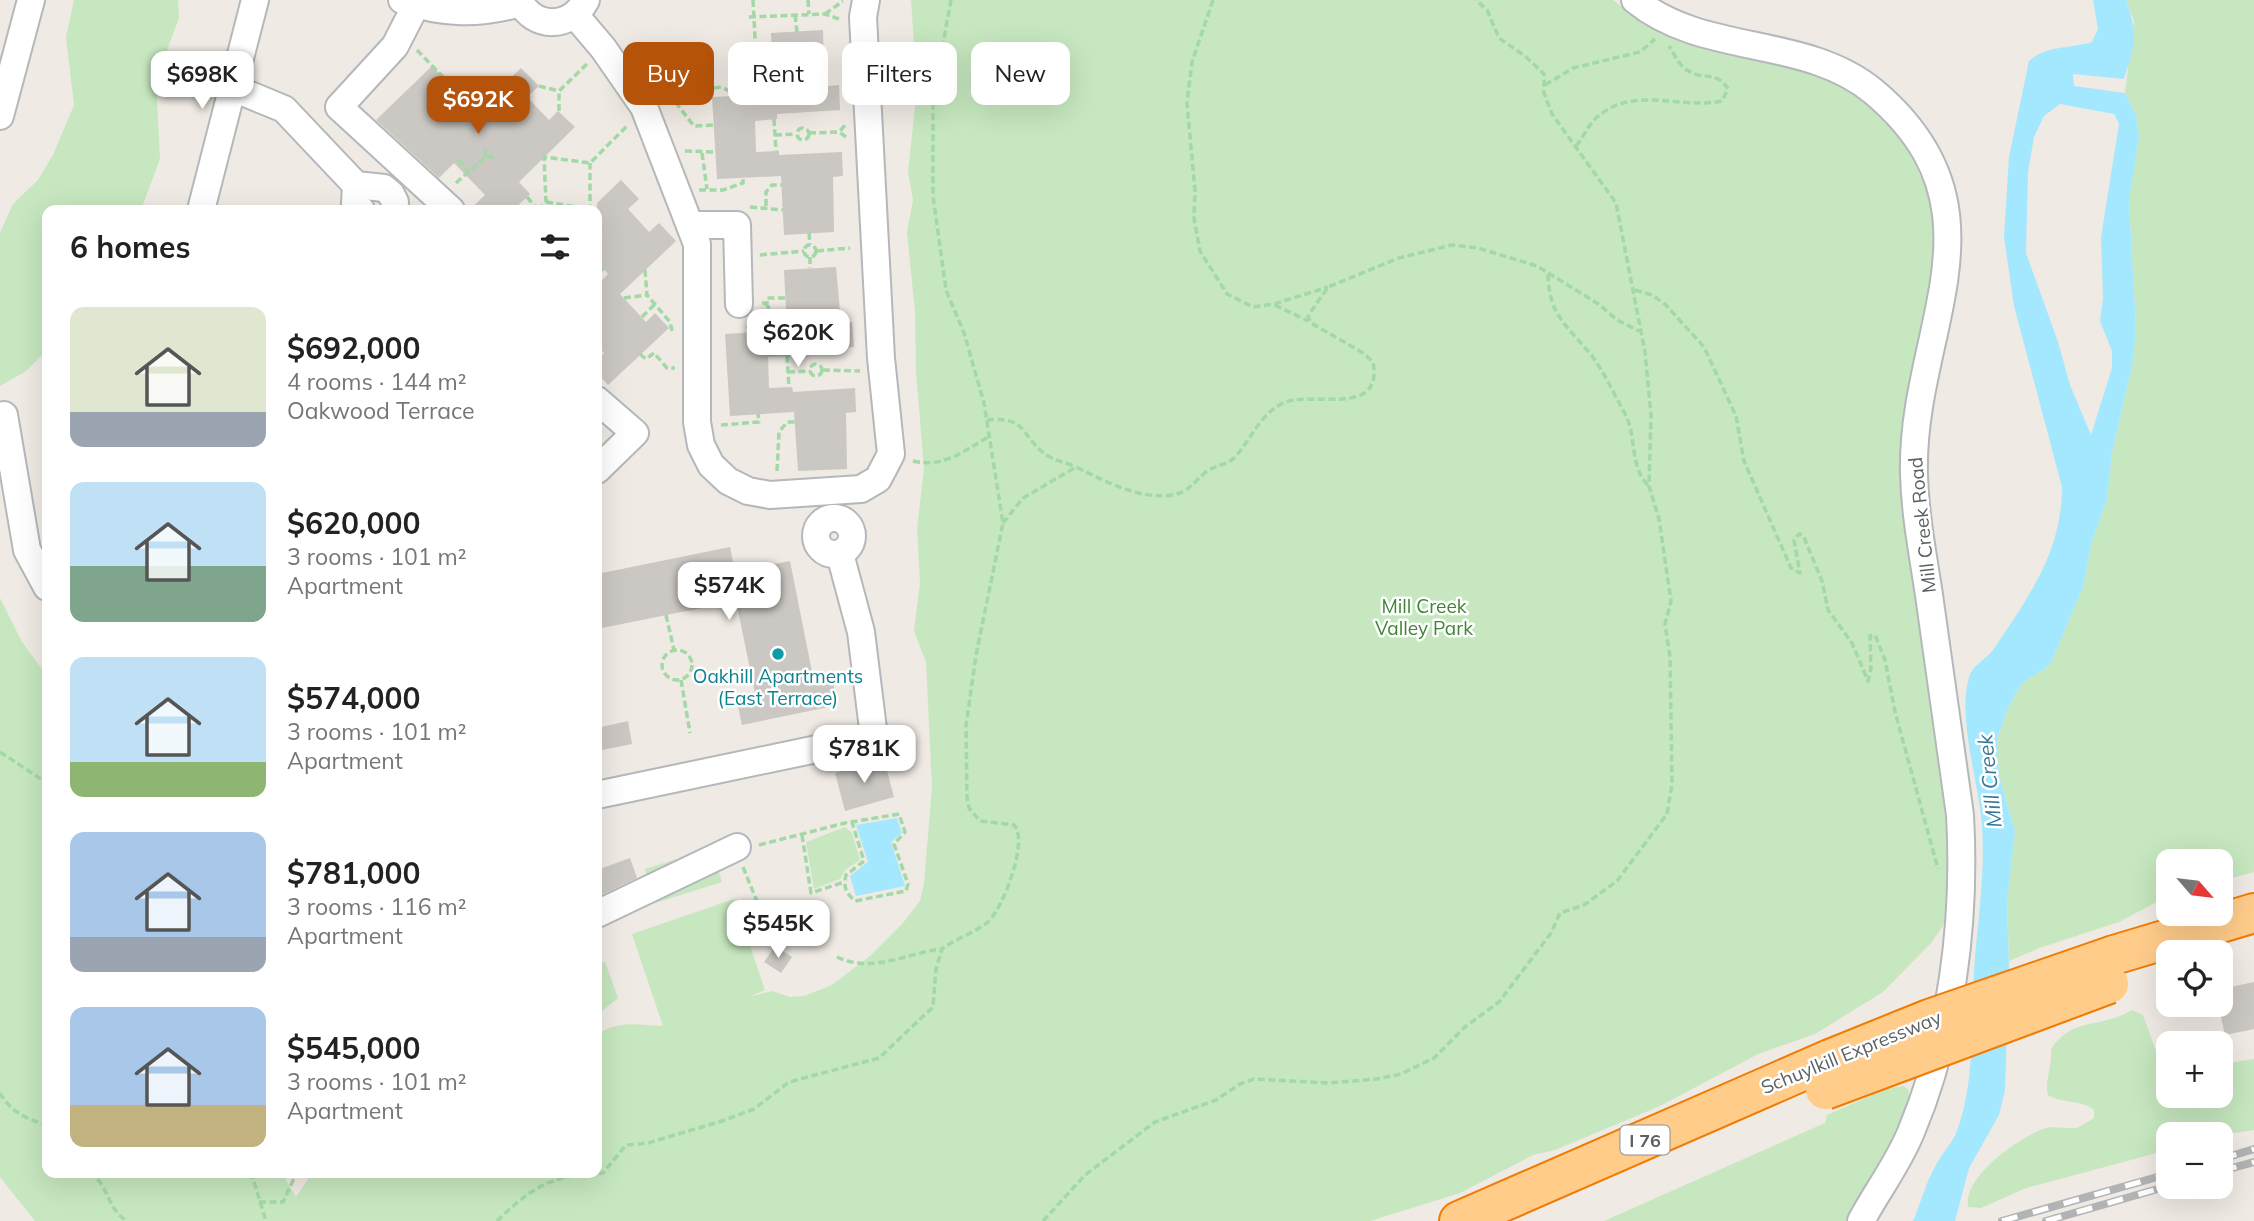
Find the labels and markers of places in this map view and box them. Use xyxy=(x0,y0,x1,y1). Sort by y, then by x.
pin: $698K xyxy=(153,52,251,111)
pin: $692K xyxy=(429,76,527,136)
pin: $620K xyxy=(749,310,847,369)
pin: $574K xyxy=(680,562,778,622)
marker: Oakhill Apartments (East Terrace) xyxy=(770,646,786,662)
place label: Oakhill Apartments (East Terrace) xyxy=(693,664,863,710)
pin: $781K xyxy=(815,726,913,785)
pin: $545K xyxy=(729,900,827,960)

